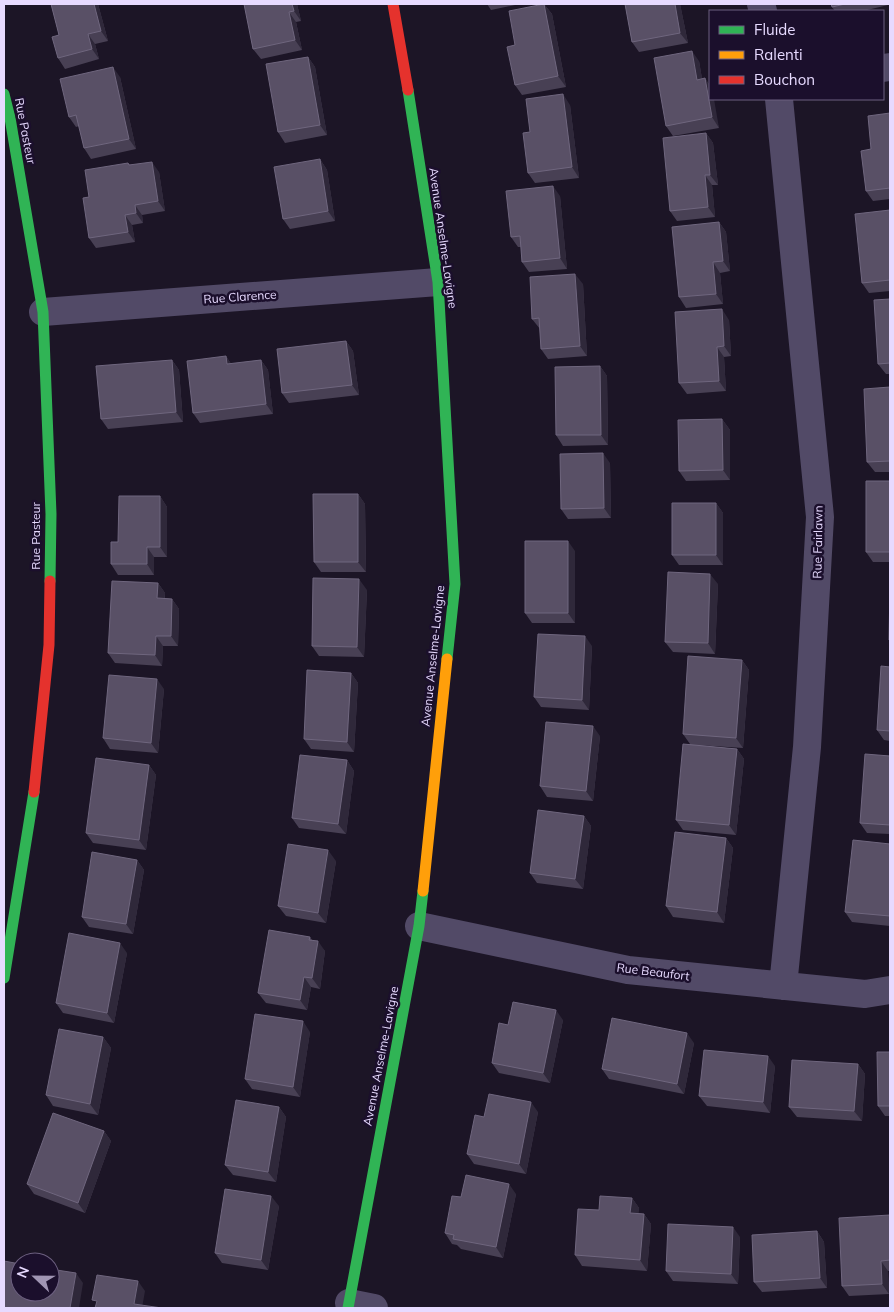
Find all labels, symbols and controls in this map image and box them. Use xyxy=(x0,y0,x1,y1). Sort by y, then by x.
legend xyxy=(709,10,884,100)
text: Fluide xyxy=(754,20,795,39)
text: Ralenti xyxy=(754,45,803,64)
text: Bouchon xyxy=(754,70,815,89)
street label: Rue Pasteur xyxy=(12,96,39,166)
street label: Avenue Anselme-Lavigne xyxy=(426,166,461,309)
street label: Rue Clarence xyxy=(203,286,277,307)
street label: Rue Pasteur xyxy=(28,502,43,570)
street label: Rue Fairlawn xyxy=(809,505,826,579)
street label: Avenue Anselme-Lavigne xyxy=(418,584,447,727)
street label: Rue Beaufort xyxy=(616,960,690,983)
street label: Avenue Anselme-Lavigne xyxy=(360,985,401,1127)
north arrow xyxy=(10,1252,60,1302)
text: N xyxy=(13,1264,33,1280)

